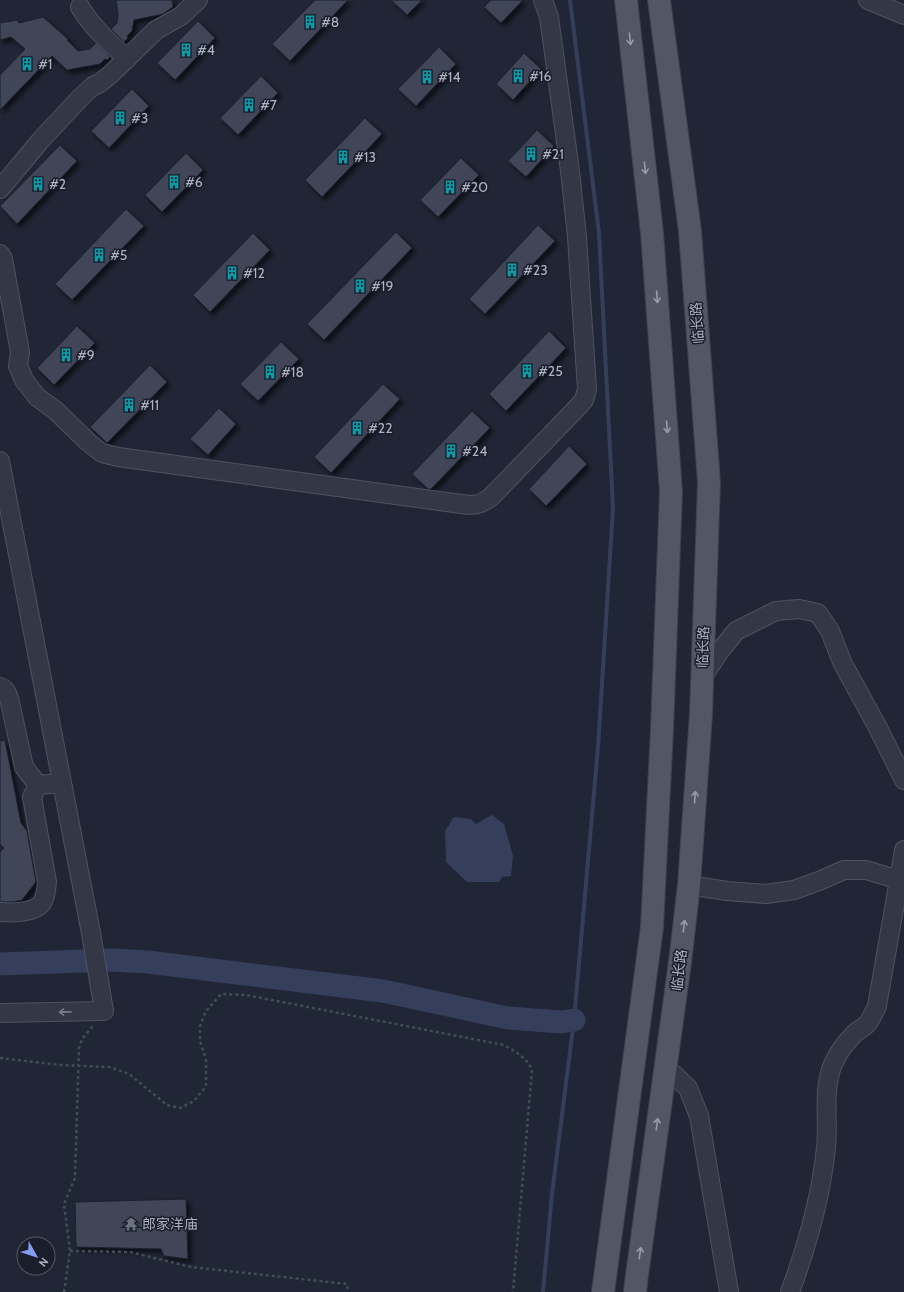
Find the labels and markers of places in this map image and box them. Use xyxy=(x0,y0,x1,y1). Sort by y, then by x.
place label: #8 xyxy=(321,13,339,31)
building icon: #8 xyxy=(302,14,318,30)
place label: #4 xyxy=(197,41,215,59)
building icon: #4 xyxy=(178,42,194,58)
place label: #1 xyxy=(38,55,52,73)
building icon: #1 xyxy=(19,56,35,72)
place label: #16 xyxy=(529,67,551,85)
place label: #14 xyxy=(438,68,461,86)
building icon: #16 xyxy=(510,68,526,84)
building icon: #14 xyxy=(419,69,435,85)
place label: #7 xyxy=(260,96,277,114)
building icon: #7 xyxy=(241,97,257,113)
place label: #3 xyxy=(131,109,148,127)
building icon: #3 xyxy=(112,110,128,126)
place label: #21 xyxy=(542,145,564,163)
building icon: #21 xyxy=(523,146,539,162)
place label: #13 xyxy=(354,148,376,166)
building icon: #13 xyxy=(335,149,351,165)
place label: #6 xyxy=(185,173,203,191)
building icon: #6 xyxy=(166,174,182,190)
place label: #2 xyxy=(49,175,66,193)
building icon: #2 xyxy=(30,176,46,192)
place label: #20 xyxy=(461,178,488,196)
building icon: #20 xyxy=(442,179,458,195)
place label: #5 xyxy=(110,246,127,264)
building icon: #5 xyxy=(91,247,107,263)
place label: #23 xyxy=(523,261,548,279)
building icon: #23 xyxy=(504,262,520,278)
place label: #12 xyxy=(243,264,265,282)
building icon: #12 xyxy=(224,265,240,281)
place label: #19 xyxy=(371,277,393,295)
building icon: #19 xyxy=(352,278,368,294)
place label: #9 xyxy=(77,346,95,364)
building icon: #9 xyxy=(58,347,74,363)
place label: #25 xyxy=(538,362,563,380)
place label: #18 xyxy=(281,363,304,381)
building icon: #25 xyxy=(519,363,535,379)
building icon: #18 xyxy=(262,364,278,380)
place label: #11 xyxy=(140,396,159,414)
building icon: #11 xyxy=(121,397,137,413)
place label: #22 xyxy=(368,419,393,437)
building icon: #22 xyxy=(349,420,365,436)
place label: #24 xyxy=(462,442,487,460)
building icon: #24 xyxy=(443,443,459,459)
place label: 郎家洋庙 xyxy=(142,1215,198,1233)
temple icon: 郎家洋庙 xyxy=(123,1216,139,1232)

